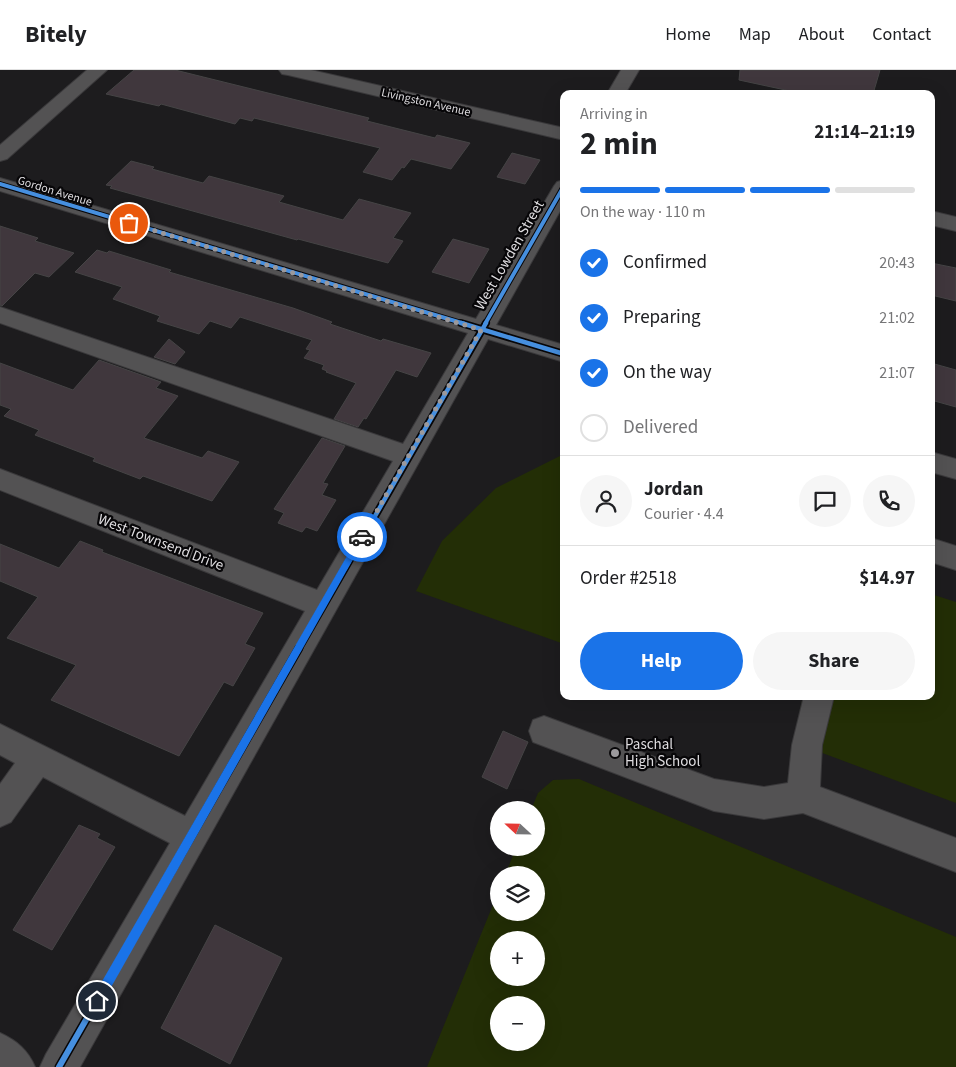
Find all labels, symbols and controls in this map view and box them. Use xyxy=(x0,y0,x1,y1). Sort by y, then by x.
text: Bitely xyxy=(25,17,87,52)
text: Home xyxy=(665,22,711,47)
text: Map xyxy=(739,22,771,47)
text: About xyxy=(799,22,844,47)
text: Contact xyxy=(872,22,931,47)
street label: Livingston Avenue xyxy=(380,84,472,121)
text: Arriving in xyxy=(580,103,648,125)
text: 21:14–21:19 xyxy=(814,119,915,146)
text: 2 min xyxy=(580,121,658,167)
street label: Gordon Avenue xyxy=(16,172,94,211)
street label: West Lowden Street xyxy=(469,196,549,314)
text: On the way · 110 m xyxy=(580,201,705,223)
pin xyxy=(108,202,150,244)
icon: bag xyxy=(115,209,143,237)
icon: check xyxy=(580,249,608,277)
text: Confirmed xyxy=(623,249,707,276)
text: 20:43 xyxy=(879,252,915,274)
icon: check xyxy=(580,304,608,332)
text: Preparing xyxy=(623,304,701,331)
text: 21:02 xyxy=(879,307,915,329)
icon: check xyxy=(580,359,608,387)
text: On the way xyxy=(623,359,712,386)
text: 21:07 xyxy=(879,362,915,384)
text: Delivered xyxy=(623,414,698,441)
button: person xyxy=(580,475,632,527)
button: chat xyxy=(799,475,851,527)
button: phone xyxy=(863,475,915,527)
text: Jordan xyxy=(644,476,703,503)
text: Courier · 4.4 xyxy=(644,503,724,525)
street label: West Townsend Drive xyxy=(95,509,227,576)
courier xyxy=(337,512,387,562)
icon: car xyxy=(348,523,376,551)
text: Order #2518 xyxy=(580,565,677,592)
text: $14.97 xyxy=(859,565,915,592)
button: Help xyxy=(580,632,743,690)
button: Share xyxy=(753,632,915,690)
place label: Paschal High School xyxy=(625,734,700,772)
marker: Paschal High School xyxy=(609,747,621,759)
north arrow xyxy=(490,801,545,856)
map controls xyxy=(490,801,545,1051)
button: layers xyxy=(490,866,545,921)
button: + xyxy=(490,931,545,986)
pin xyxy=(76,980,118,1022)
icon: home xyxy=(83,987,111,1015)
button: − xyxy=(490,996,545,1051)

